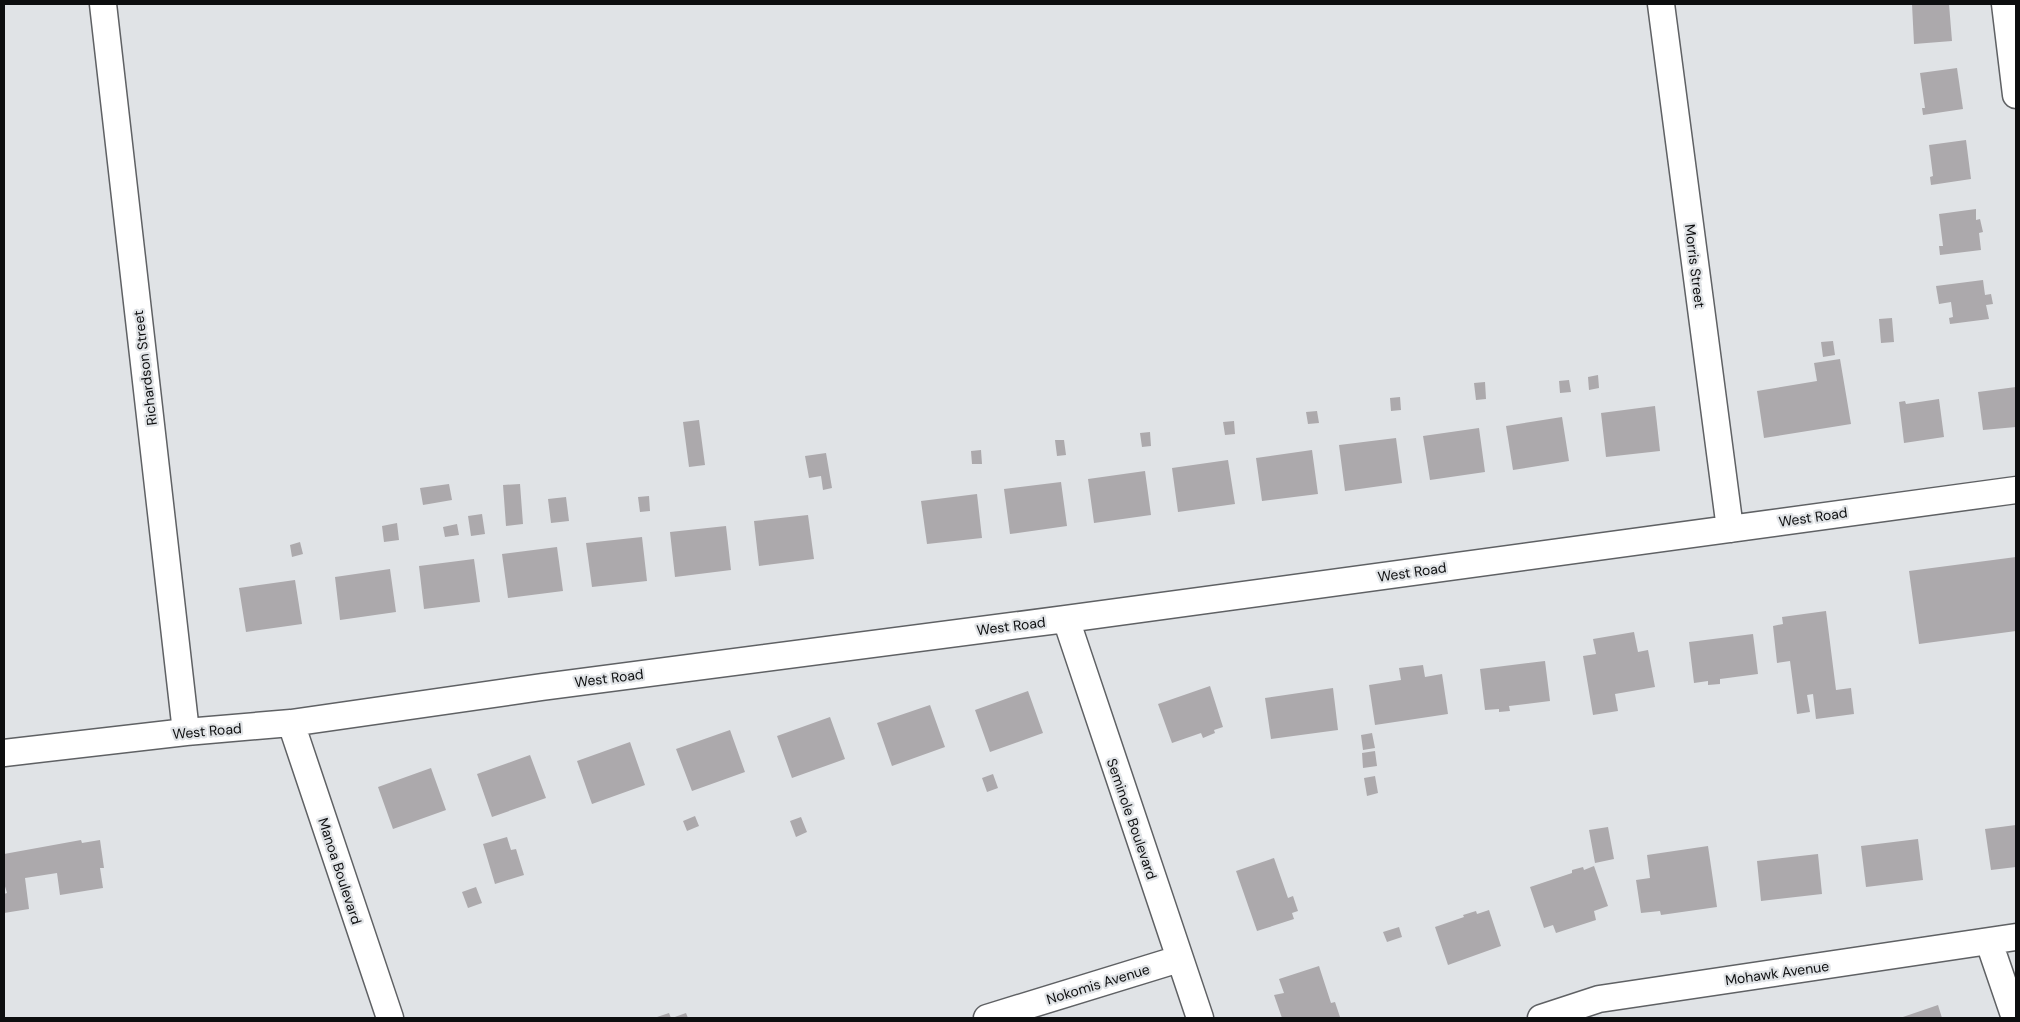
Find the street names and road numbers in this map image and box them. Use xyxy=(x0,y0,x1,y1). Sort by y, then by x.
street label: Morris Street xyxy=(1681,223,1709,309)
street label: Richardson Street xyxy=(129,309,161,427)
street label: West Road xyxy=(1777,503,1849,531)
street label: West Road xyxy=(1376,558,1448,586)
street label: West Road xyxy=(975,613,1047,639)
street label: West Road xyxy=(573,665,645,691)
street label: West Road xyxy=(172,719,242,743)
street label: Seminole Boulevard xyxy=(1103,756,1161,882)
street label: Manoa Boulevard xyxy=(314,815,366,927)
street label: Mohawk Avenue xyxy=(1724,957,1830,989)
street label: Nokomis Avenue xyxy=(1044,960,1152,1008)

